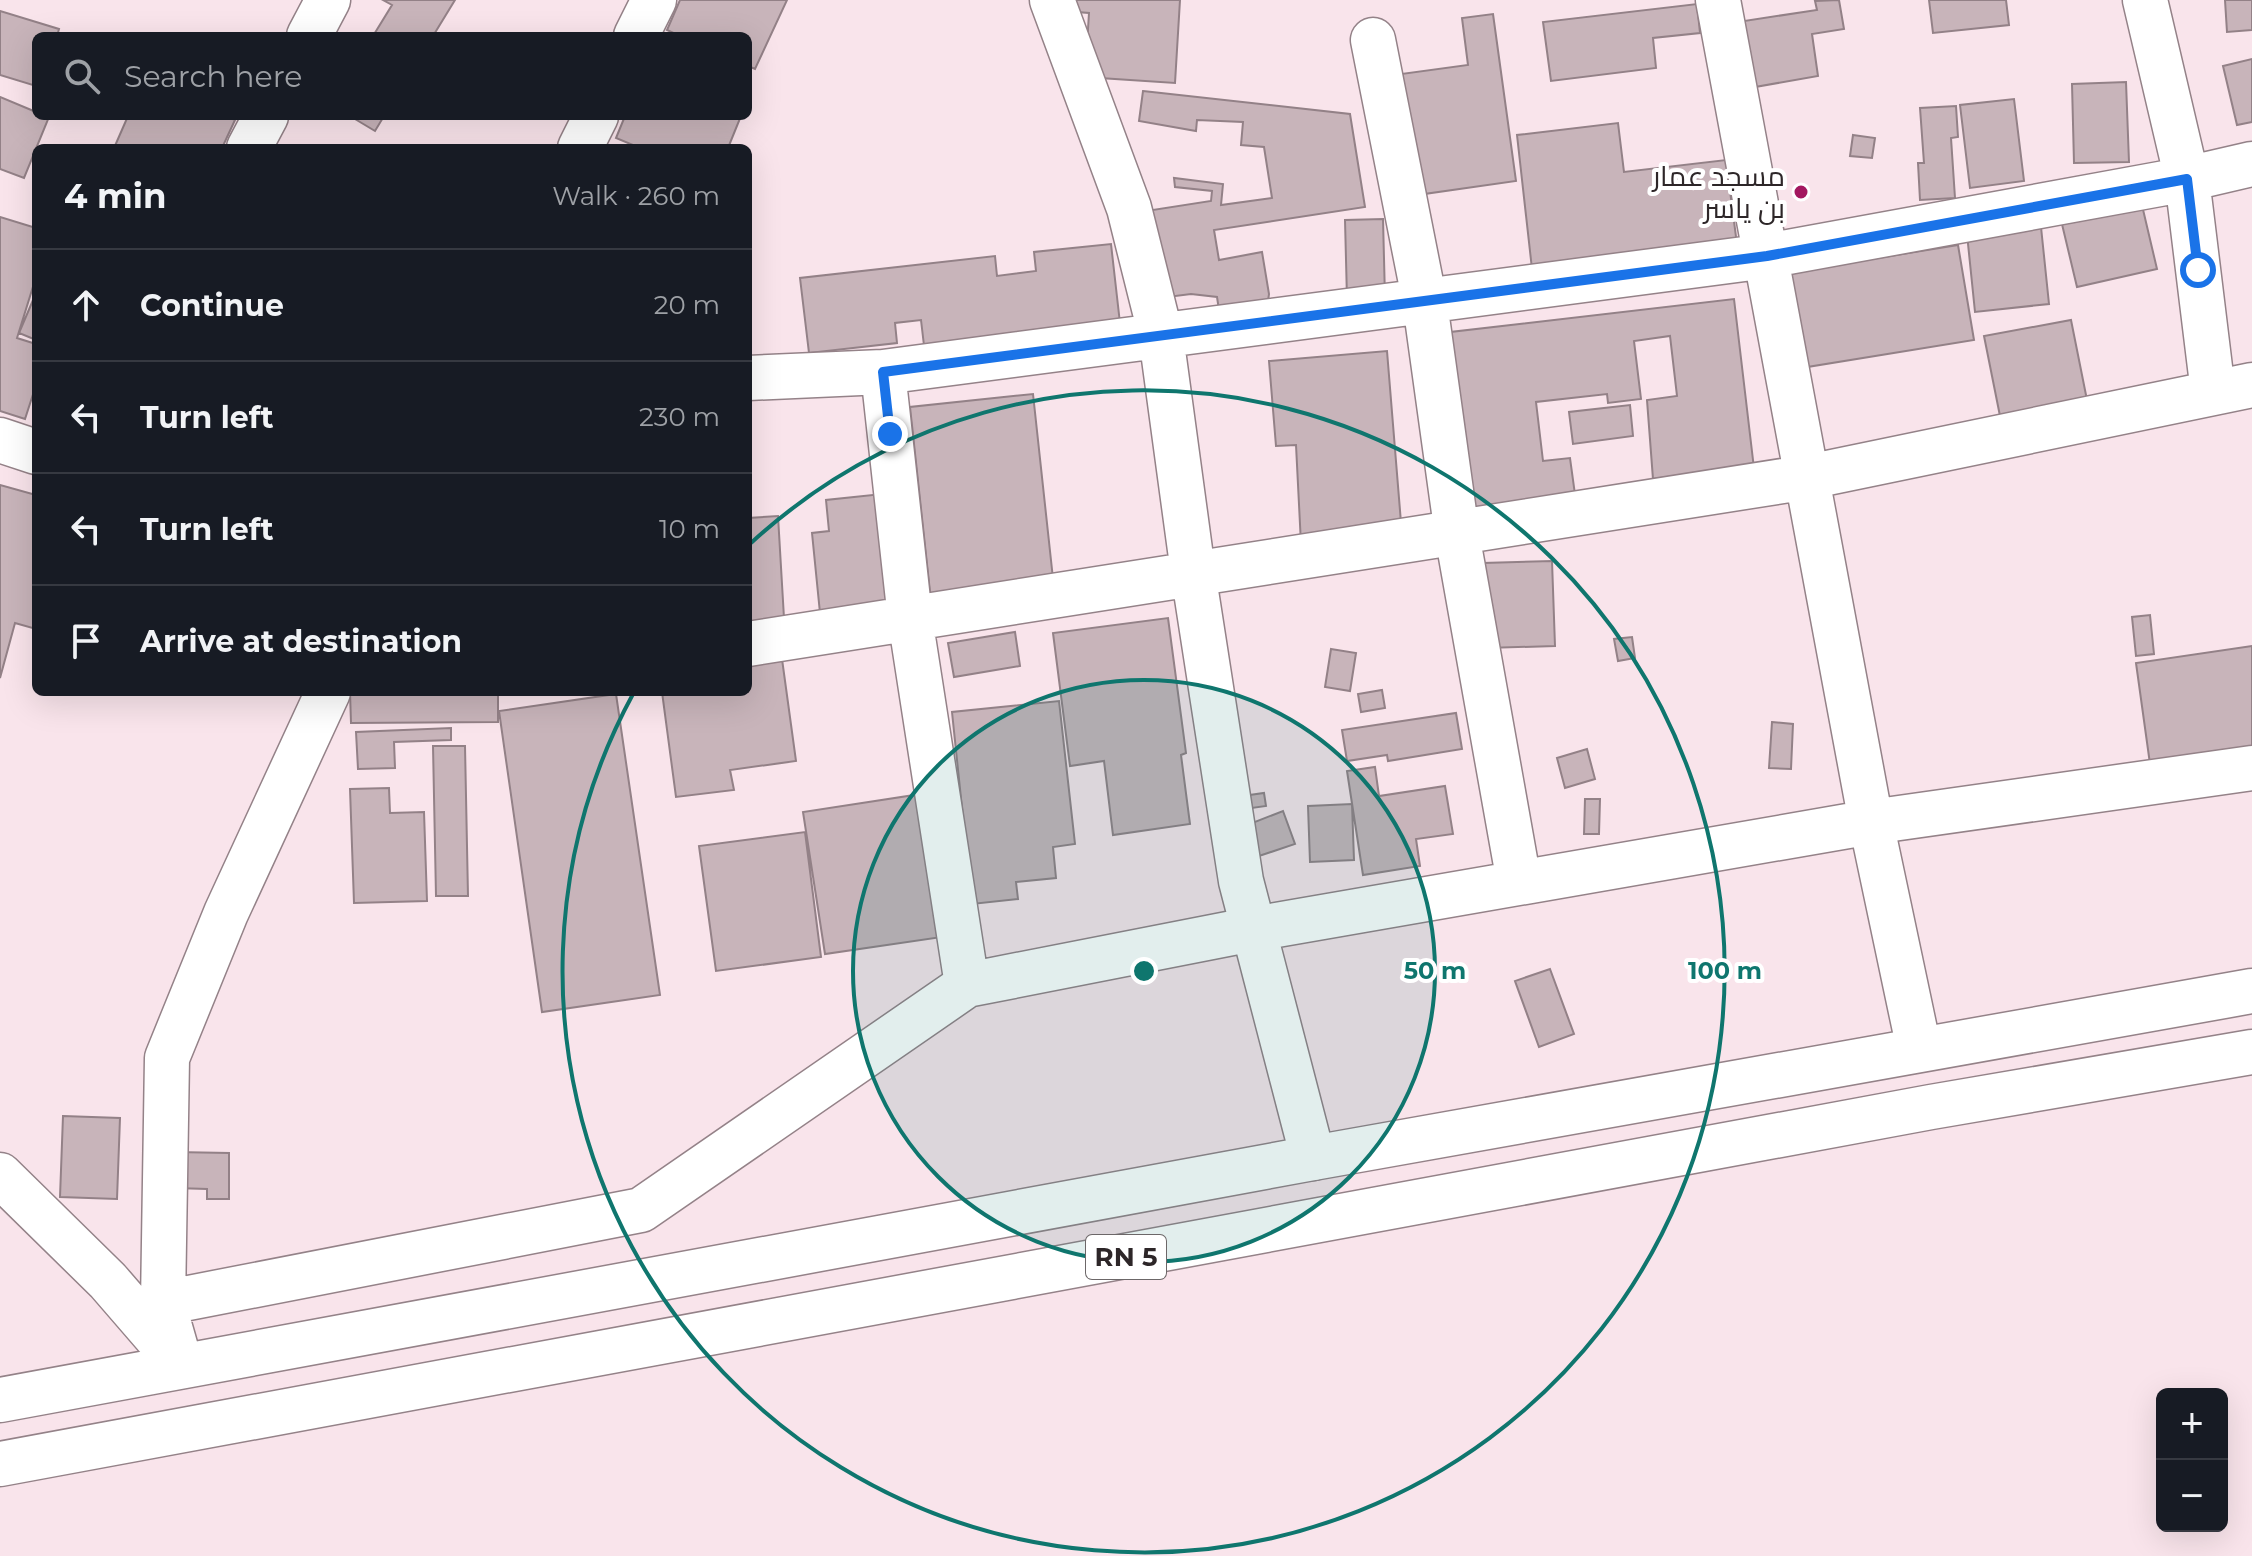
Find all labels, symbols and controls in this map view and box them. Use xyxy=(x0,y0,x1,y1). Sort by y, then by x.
search box xyxy=(32,32,752,120)
icon: search xyxy=(60,54,104,98)
text: Search here xyxy=(124,58,302,95)
place label: مسجد عمار بن ياسر xyxy=(1651,159,1785,225)
text: 4 min xyxy=(64,175,166,217)
text: Walk · 260 m xyxy=(552,180,720,212)
marker: مسجد عمار بن ياسر xyxy=(1792,183,1810,201)
route start xyxy=(2180,252,2216,288)
icon: ahead xyxy=(64,283,108,327)
text: Continue xyxy=(140,287,284,324)
text: 20 m xyxy=(654,289,720,321)
icon: left xyxy=(64,395,108,439)
text: Turn left xyxy=(140,399,273,436)
text: 230 m xyxy=(639,401,720,433)
route end xyxy=(872,416,908,452)
icon: left xyxy=(64,507,108,551)
text: Turn left xyxy=(140,511,273,548)
text: 10 m xyxy=(659,513,720,545)
icon: arrive xyxy=(64,619,108,663)
text: Arrive at destination xyxy=(140,623,462,660)
text: 50 m xyxy=(1404,956,1466,985)
text: 100 m xyxy=(1688,956,1762,985)
centre of rings xyxy=(1130,957,1158,985)
road number: RN 5 xyxy=(1086,1235,1166,1279)
map controls xyxy=(2156,1388,2228,1532)
button: + xyxy=(2156,1388,2228,1460)
button: − xyxy=(2156,1460,2228,1532)

